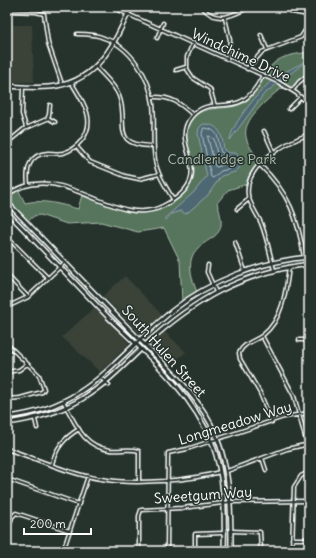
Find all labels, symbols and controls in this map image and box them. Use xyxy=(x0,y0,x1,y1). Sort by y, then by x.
street label: Windchime Drive xyxy=(189,24,293,86)
park label: Candleridge Park xyxy=(168,150,276,168)
street label: South Hulen Street xyxy=(118,301,210,401)
street label: Longmeadow Way xyxy=(176,397,294,449)
street label: Sweetgum Way xyxy=(153,483,253,507)
scale bar xyxy=(24,510,91,536)
text: 200 m xyxy=(30,516,66,531)

